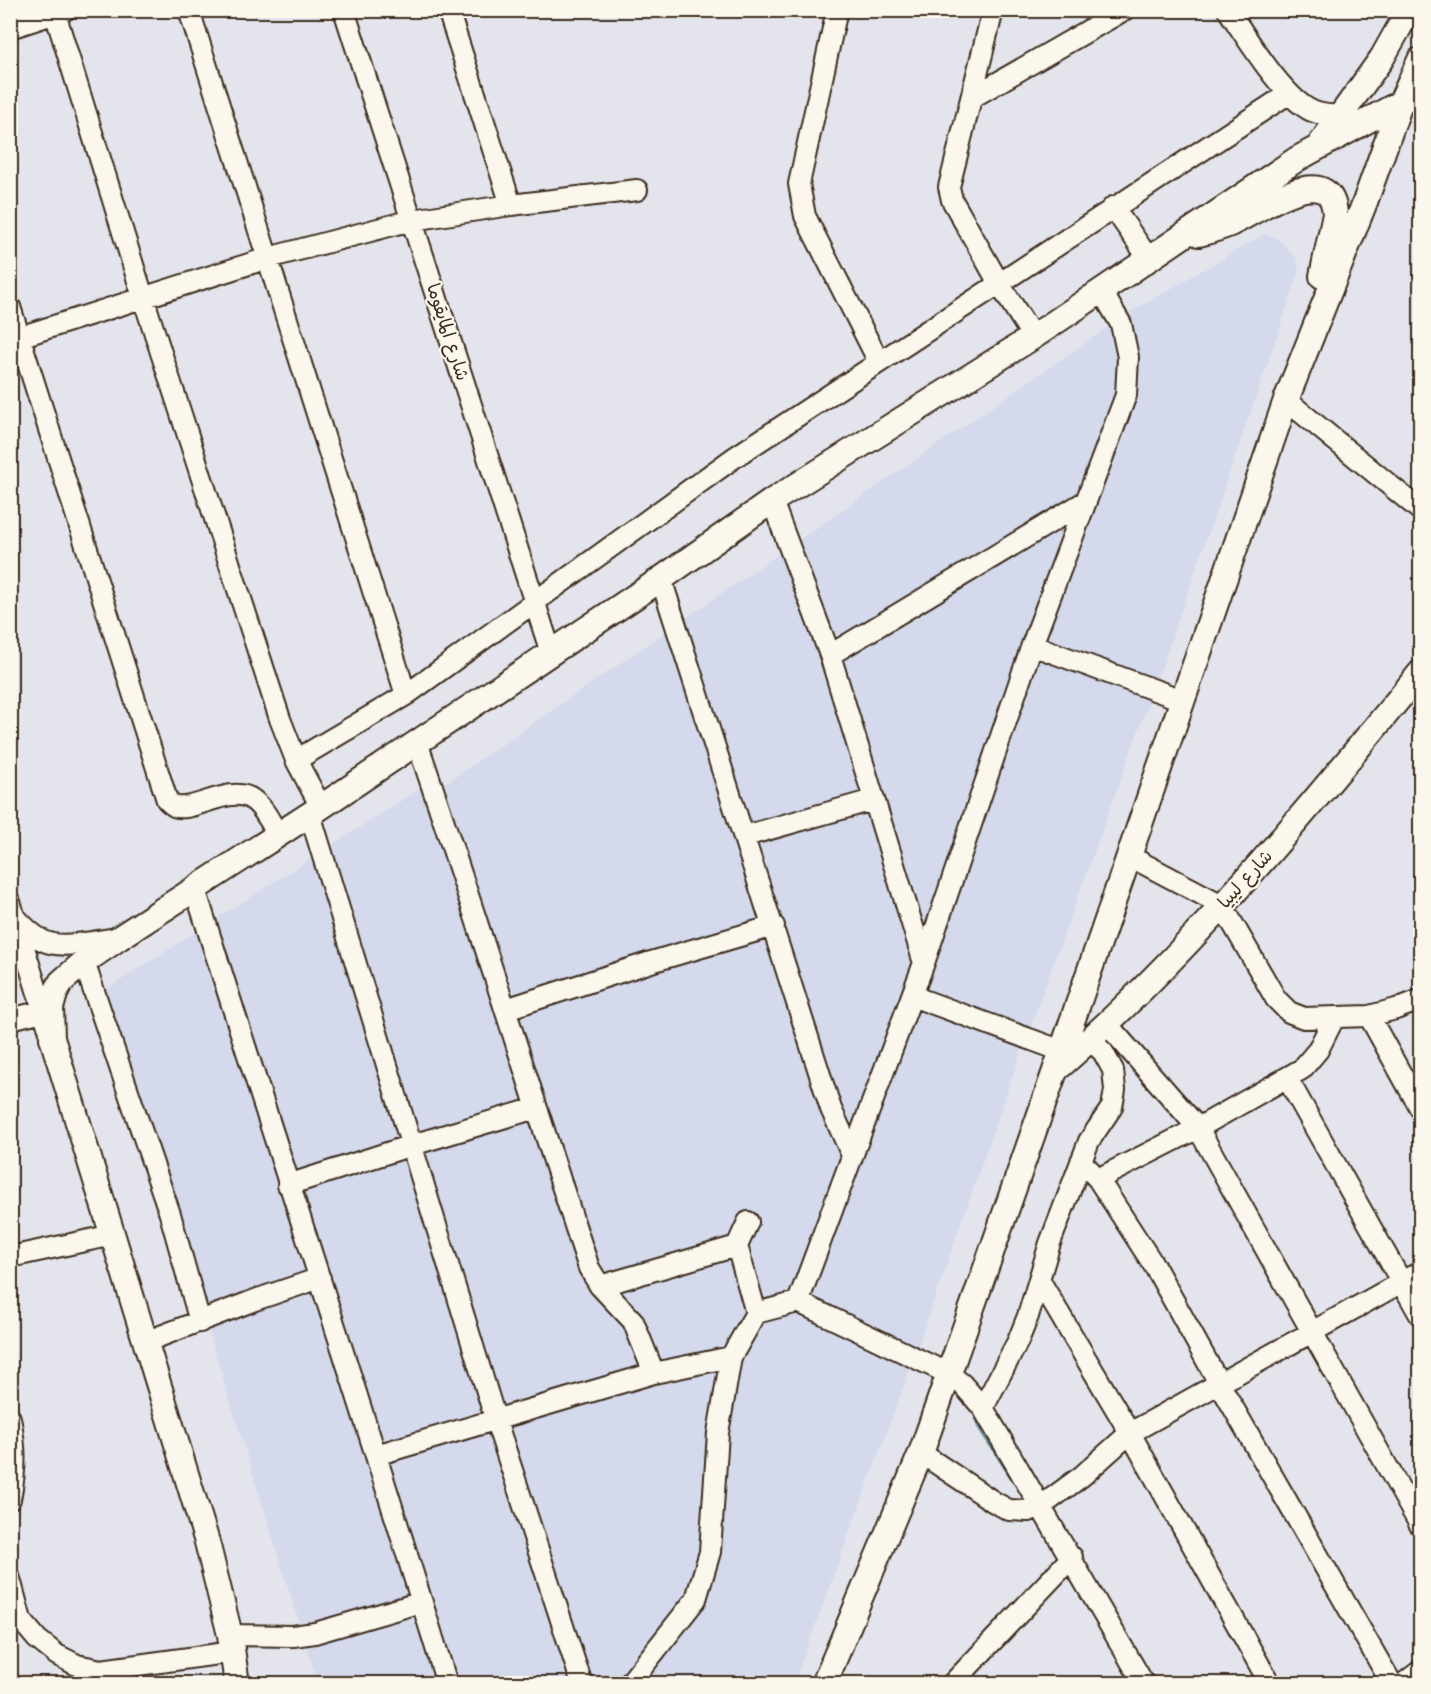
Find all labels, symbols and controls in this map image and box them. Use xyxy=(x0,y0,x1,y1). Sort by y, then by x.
street label: شارع المايقوما xyxy=(421,280,475,384)
street label: شارع ليبيا xyxy=(1212,845,1278,913)

